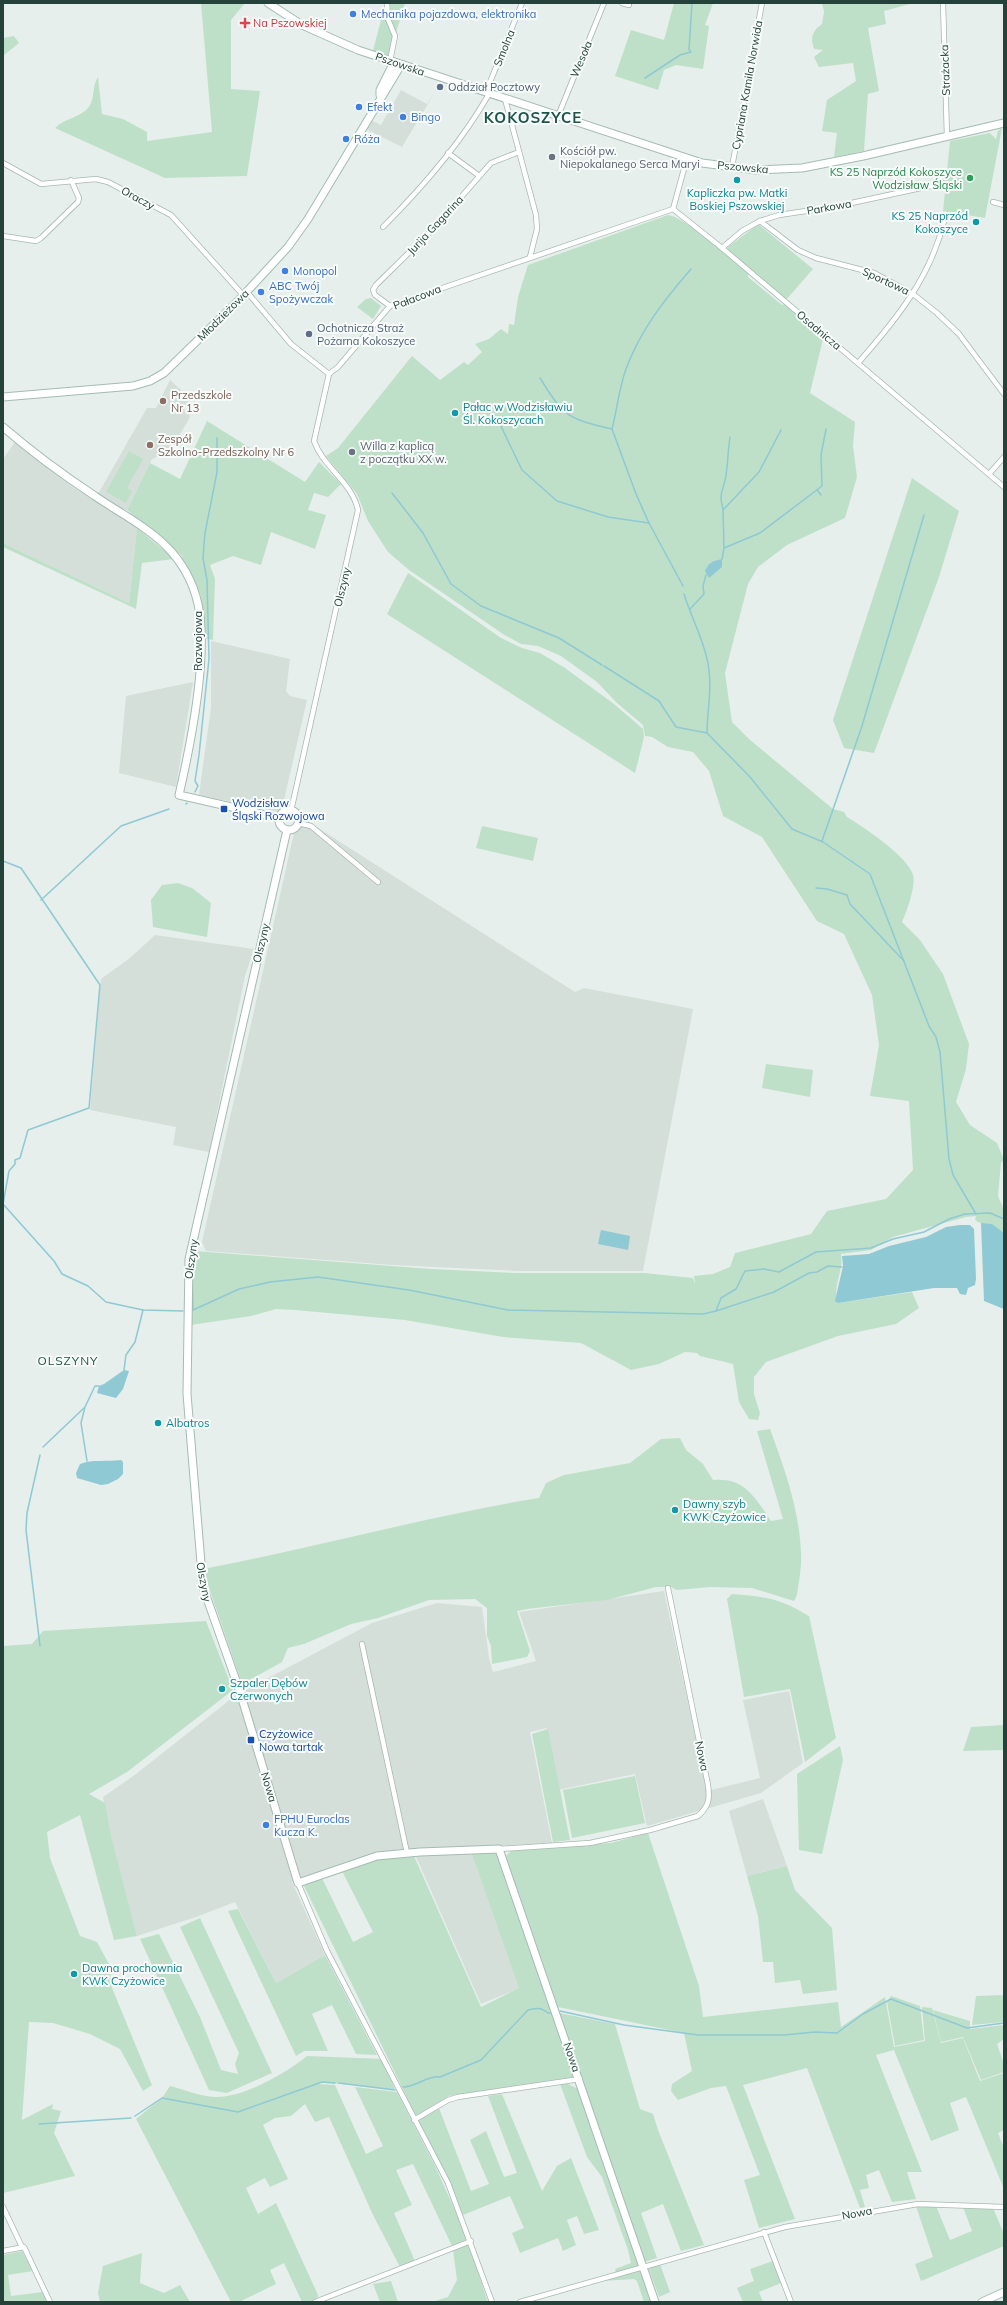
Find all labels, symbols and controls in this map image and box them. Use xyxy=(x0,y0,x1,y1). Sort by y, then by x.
place label: Mechanika pojazdowa, elektronika xyxy=(361,7,536,21)
marker: Mechanika pojazdowa, elektronika xyxy=(348,9,358,19)
place label: Na Pszowskiej xyxy=(253,16,327,30)
marker: Na Pszowskiej xyxy=(240,18,250,28)
street label: Cypriana Kamila Norwida xyxy=(729,19,765,151)
street label: Smolna xyxy=(490,28,518,68)
street label: Wesoła xyxy=(567,39,595,79)
street label: Strażacka xyxy=(937,44,953,96)
street label: Pszowska xyxy=(373,49,427,79)
place label: Oddział Pocztowy xyxy=(448,80,540,94)
marker: Oddział Pocztowy xyxy=(435,82,445,92)
place label: Efekt xyxy=(367,100,392,114)
marker: Efekt xyxy=(354,102,364,112)
district label: KOKOSZYCE xyxy=(484,108,582,127)
place label: Bingo xyxy=(411,110,440,124)
marker: Bingo xyxy=(398,112,408,122)
place label: Róża xyxy=(354,132,380,146)
marker: Róża xyxy=(341,134,351,144)
place label: Kościół pw. Niepokalanego Serca Maryi xyxy=(560,144,700,171)
marker: Kościół pw. Niepokalanego Serca Maryi xyxy=(547,152,557,162)
street label: Pszowska xyxy=(717,158,769,176)
place label: KS 25 Naprzód Kokoszyce Wodzisław Śląski xyxy=(830,165,962,192)
marker: KS 25 Naprzód Kokoszyce Wodzisław Śląski xyxy=(965,173,975,183)
marker: Kapliczka pw. Matki Boskiej Pszowskiej xyxy=(732,175,742,185)
street label: Oraczy xyxy=(119,183,157,213)
place label: Kapliczka pw. Matki Boskiej Pszowskiej xyxy=(687,186,787,213)
street label: Jurija Gagarina xyxy=(404,192,466,258)
street label: Parkowa xyxy=(805,196,853,218)
place label: KS 25 Naprzód Kokoszyce xyxy=(892,209,968,236)
marker: KS 25 Naprzód Kokoszyce xyxy=(971,217,981,227)
place label: Monopol xyxy=(293,264,337,278)
street label: Sportowa xyxy=(860,264,912,298)
marker: Monopol xyxy=(280,266,290,276)
place label: ABC Twój Spożywczak xyxy=(269,279,333,306)
street label: Pałacowa xyxy=(391,281,443,313)
street label: Młodzieżowa xyxy=(194,286,252,344)
marker: ABC Twój Spożywczak xyxy=(256,287,266,297)
street label: Osadnicza xyxy=(794,307,844,353)
place label: Ochotnicza Straż Pożarna Kokoszyce xyxy=(317,321,415,348)
marker: Ochotnicza Straż Pożarna Kokoszyce xyxy=(304,329,314,339)
place label: Przedszkole Nr 13 xyxy=(171,388,232,415)
marker: Przedszkole Nr 13 xyxy=(158,396,168,406)
place label: Pałac w Wodzisławiu Śl. Kokoszycach xyxy=(463,400,572,427)
marker: Pałac w Wodzisławiu Śl. Kokoszycach xyxy=(450,408,460,418)
place label: Zespół Szkolno-Przedszkolny Nr 6 xyxy=(158,432,295,459)
place label: Willa z kaplicą z początku XX w. xyxy=(360,439,447,466)
marker: Zespół Szkolno-Przedszkolny Nr 6 xyxy=(145,440,155,450)
marker: Willa z kaplicą z początku XX w. xyxy=(347,447,357,457)
street label: Olszyny xyxy=(331,566,353,608)
street label: Rozwojowa xyxy=(191,611,205,671)
place label: Wodzisław Śląski Rozwojowa xyxy=(232,796,325,823)
marker: Wodzisław Śląski Rozwojowa xyxy=(219,804,229,814)
street label: Olszyny xyxy=(250,922,272,964)
street label: Olszyny xyxy=(181,1238,201,1280)
district label: OLSZYNY xyxy=(38,1353,98,1368)
place label: Albatros xyxy=(166,1416,209,1430)
marker: Albatros xyxy=(153,1418,163,1428)
place label: Dawny szyb KWK Czyżowice xyxy=(683,1497,766,1524)
marker: Dawny szyb KWK Czyżowice xyxy=(670,1505,680,1515)
street label: Olszyny xyxy=(193,1561,215,1603)
place label: Szpaler Dębów Czerwonych xyxy=(230,1676,308,1703)
marker: Szpaler Dębów Czerwonych xyxy=(217,1684,227,1694)
place label: Czyżowice Nowa tartak xyxy=(259,1727,324,1754)
marker: Czyżowice Nowa tartak xyxy=(246,1735,256,1745)
street label: Nowa xyxy=(692,1740,712,1772)
street label: Nowa xyxy=(258,1770,280,1804)
place label: FPHU Euroclas Kucza K. xyxy=(274,1812,350,1839)
marker: FPHU Euroclas Kucza K. xyxy=(261,1820,271,1830)
place label: Dawna prochownia KWK Czyżowice xyxy=(82,1961,182,1988)
marker: Dawna prochownia KWK Czyżowice xyxy=(69,1969,79,1979)
street label: Nowa xyxy=(560,2040,584,2074)
street label: Nowa xyxy=(841,2203,873,2223)

